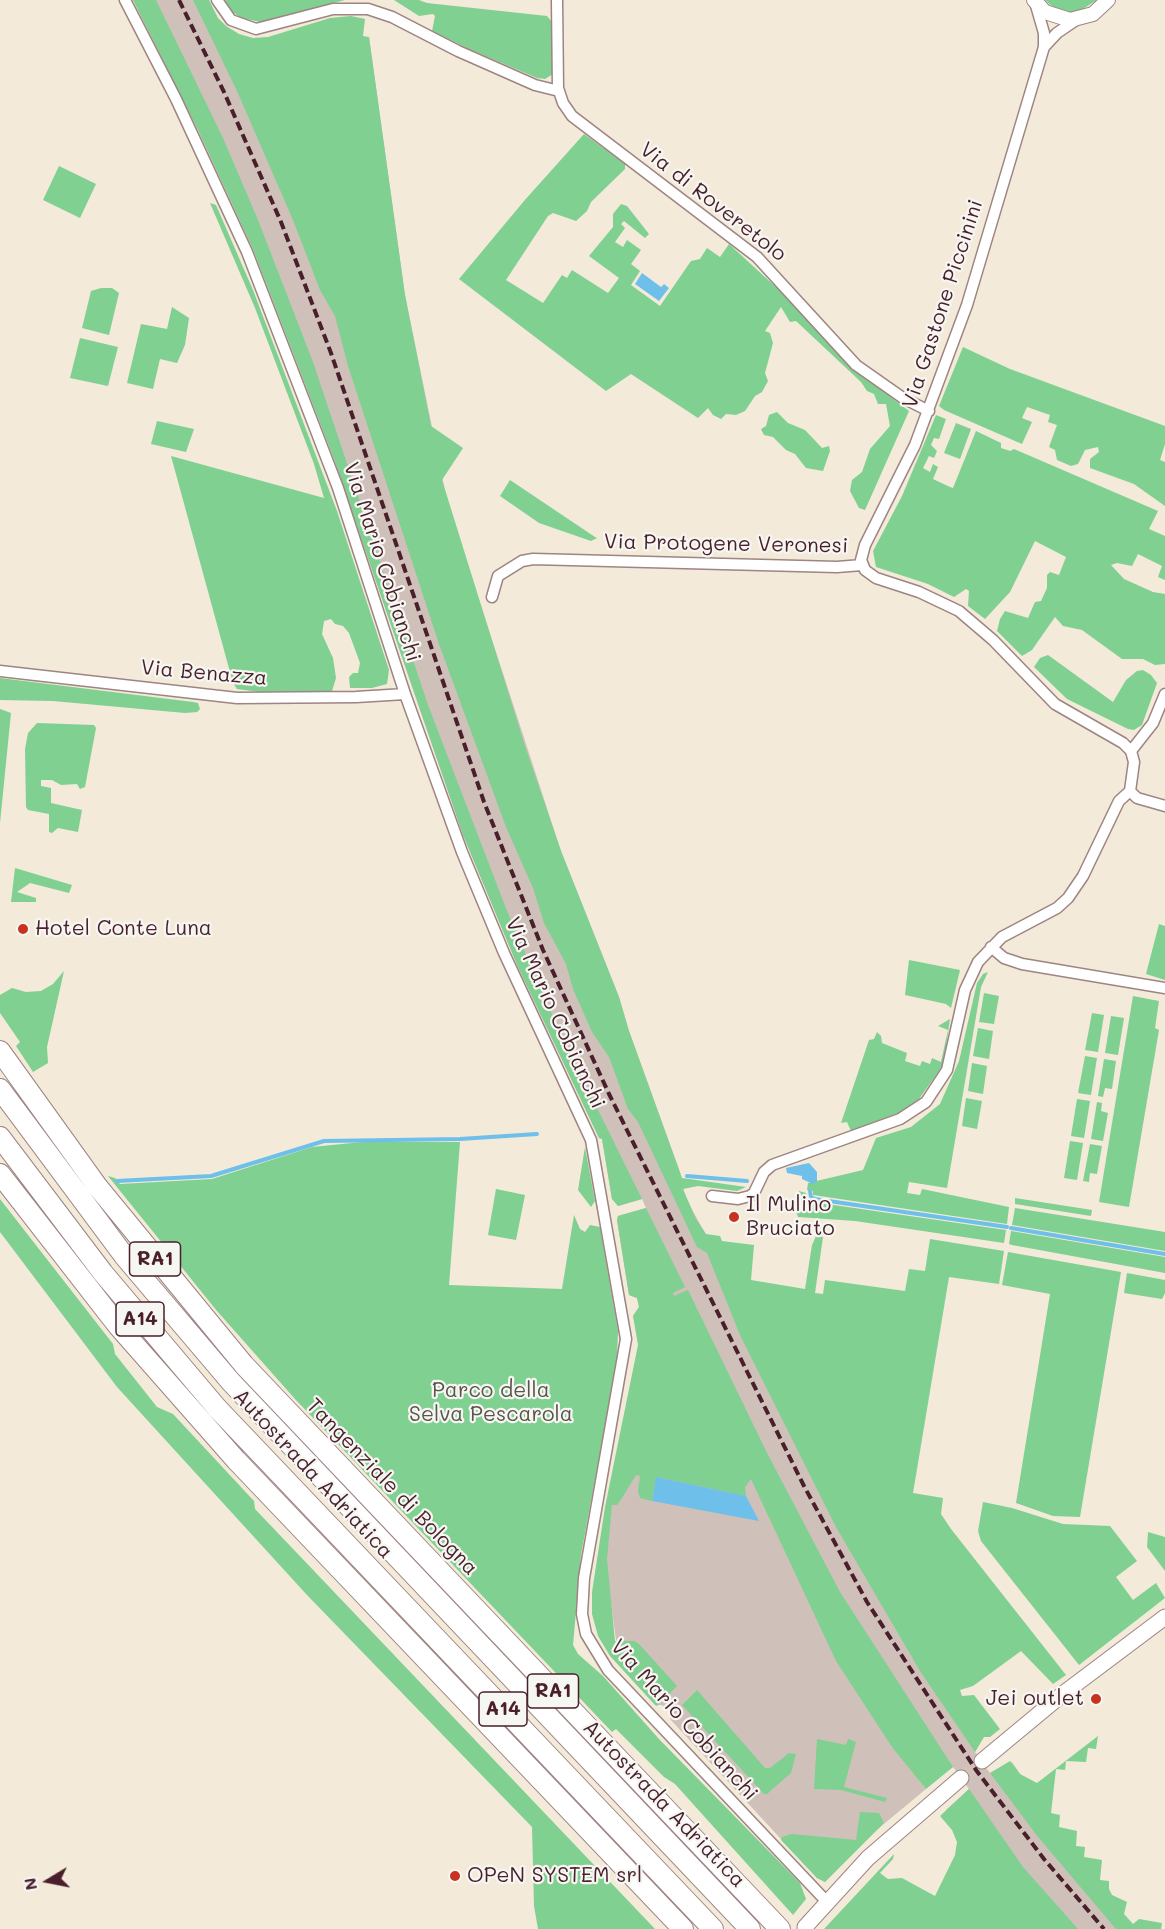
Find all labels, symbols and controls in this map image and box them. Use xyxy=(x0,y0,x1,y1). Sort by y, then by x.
street label: Via di Roveretolo xyxy=(635,137,791,267)
street label: Via Gastone Piccinini xyxy=(897,196,989,412)
street label: Via Mario Cobianchi xyxy=(338,459,426,665)
street label: Via Protogene Veronesi xyxy=(604,529,848,559)
street label: Via Benazza xyxy=(140,655,268,691)
street label: Via Mario Cobianchi xyxy=(500,913,610,1113)
place label: Hotel Conte Luna xyxy=(35,916,212,942)
marker: Hotel Conte Luna xyxy=(16,922,30,936)
place label: Il Mulino Bruciato xyxy=(746,1192,835,1242)
marker: Il Mulino Bruciato xyxy=(727,1210,741,1224)
road number: RA1 xyxy=(130,1242,180,1276)
road number: A14 xyxy=(116,1302,164,1336)
park label: Parco della Selva Pescarola xyxy=(409,1378,573,1428)
street label: Autostrada Adriatica xyxy=(228,1384,398,1564)
street label: Tangenziale di Bologna xyxy=(301,1393,483,1581)
street label: Via Mario Cobianchi xyxy=(605,1634,763,1806)
road number: RA1 xyxy=(528,1674,578,1708)
place label: Jei outlet xyxy=(986,1686,1084,1712)
road number: A14 xyxy=(479,1692,527,1726)
marker: Jei outlet xyxy=(1089,1692,1103,1706)
street label: Autostrada Adriatica xyxy=(578,1715,750,1893)
north arrow xyxy=(18,1851,78,1911)
place label: OPeN SYSTEM srl xyxy=(467,1863,642,1889)
marker: OPeN SYSTEM srl xyxy=(448,1869,462,1883)
text: N xyxy=(18,1876,41,1892)

